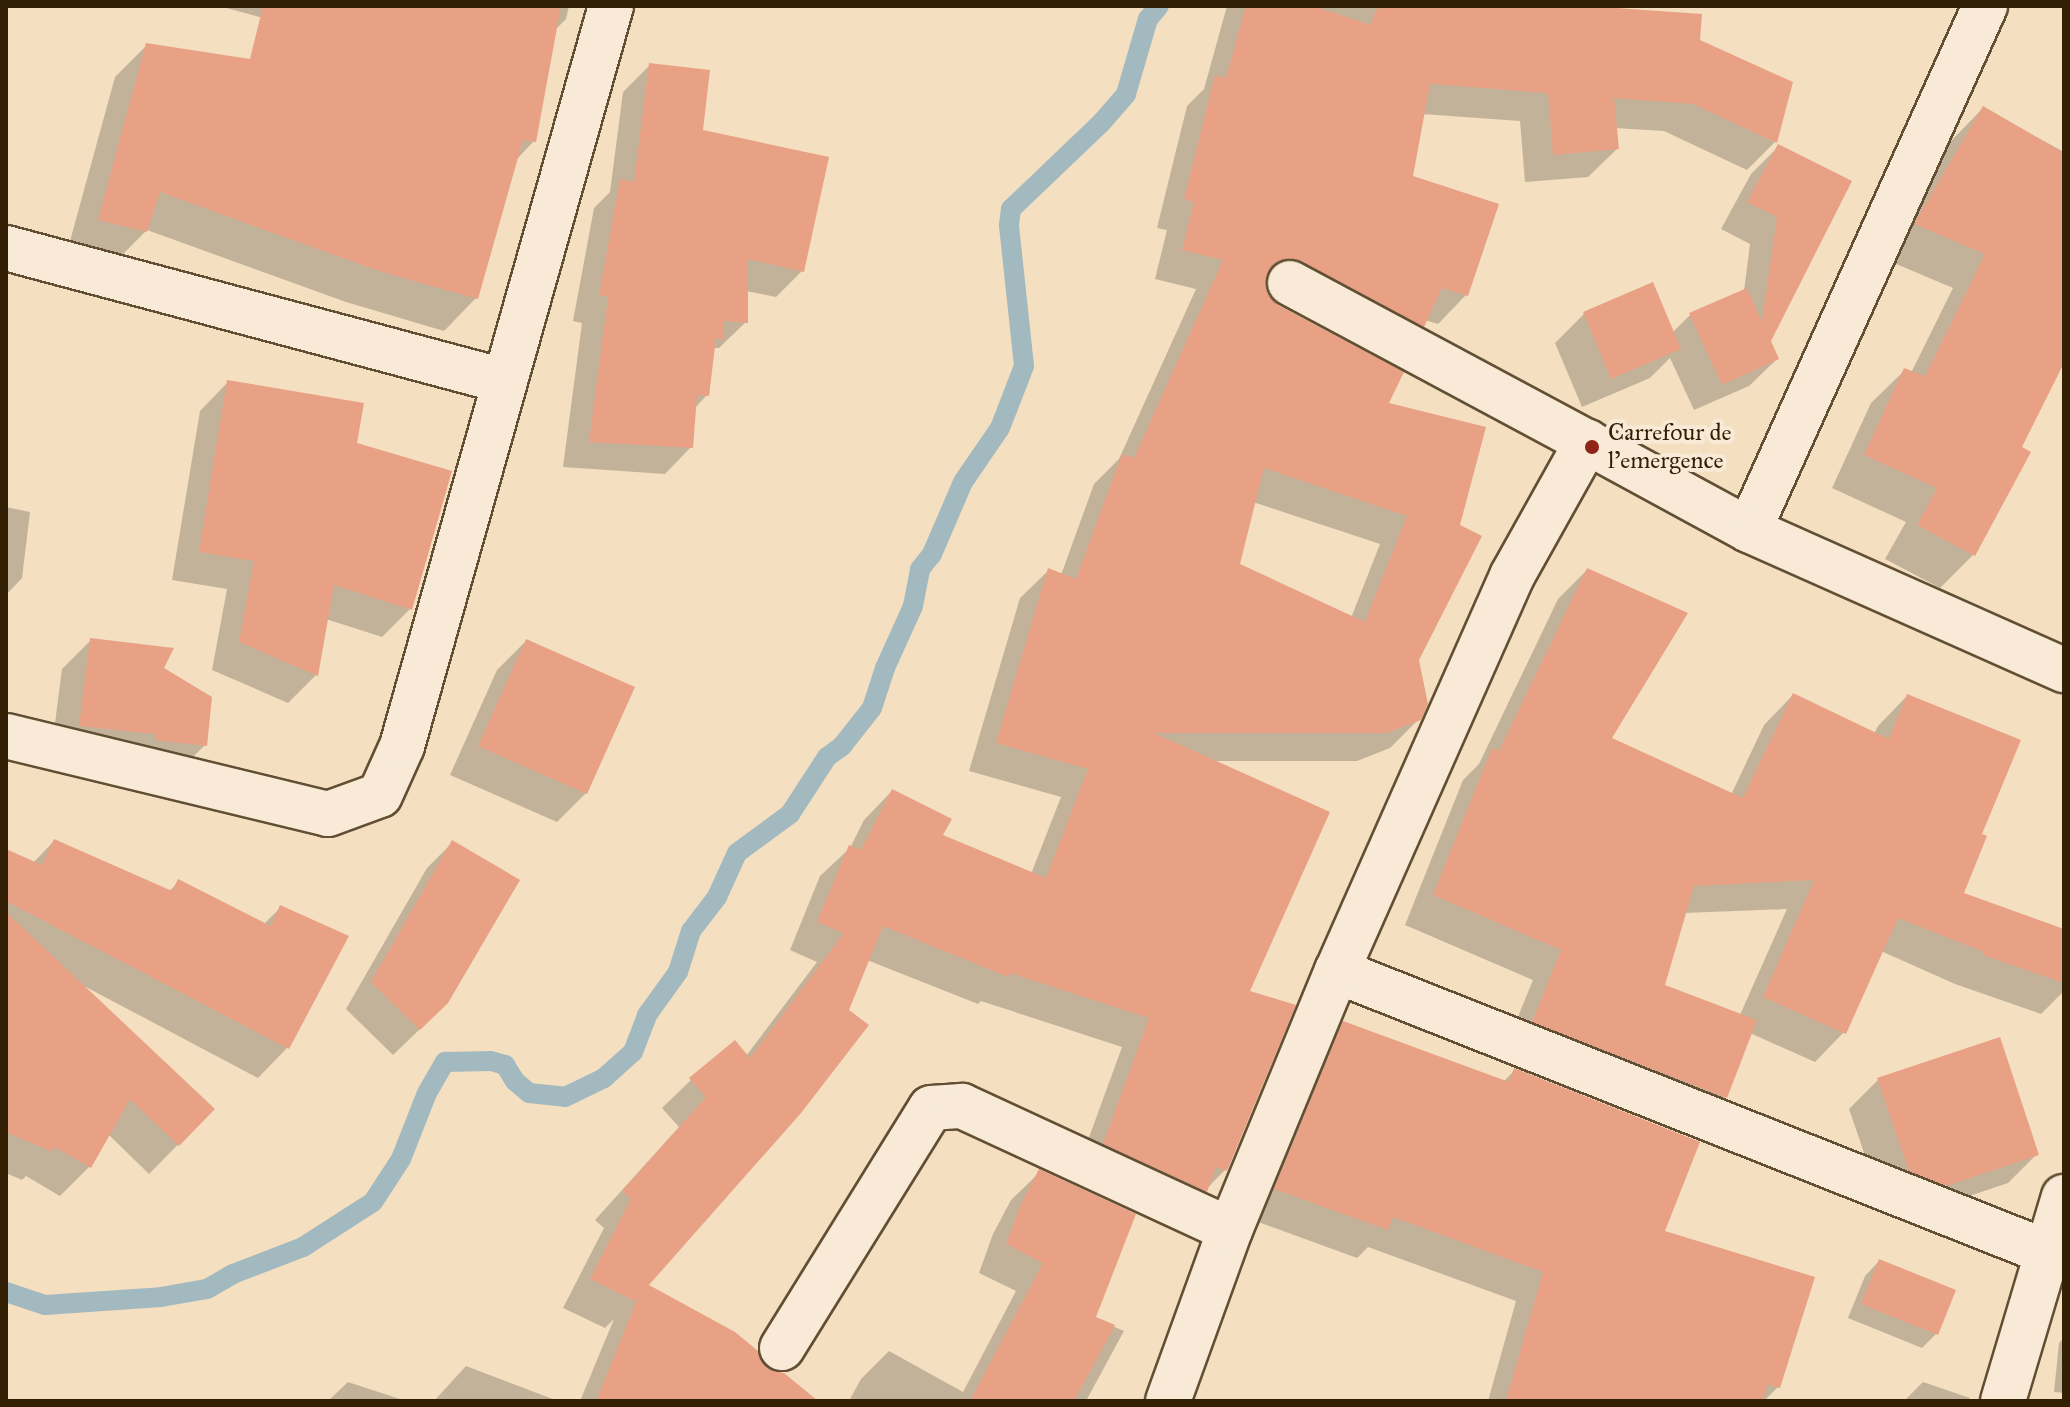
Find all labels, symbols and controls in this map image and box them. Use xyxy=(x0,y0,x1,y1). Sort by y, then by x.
place label: Carrefour de l'emergence xyxy=(1608,419,1732,475)
marker: Carrefour de l'emergence xyxy=(1583,438,1601,456)

